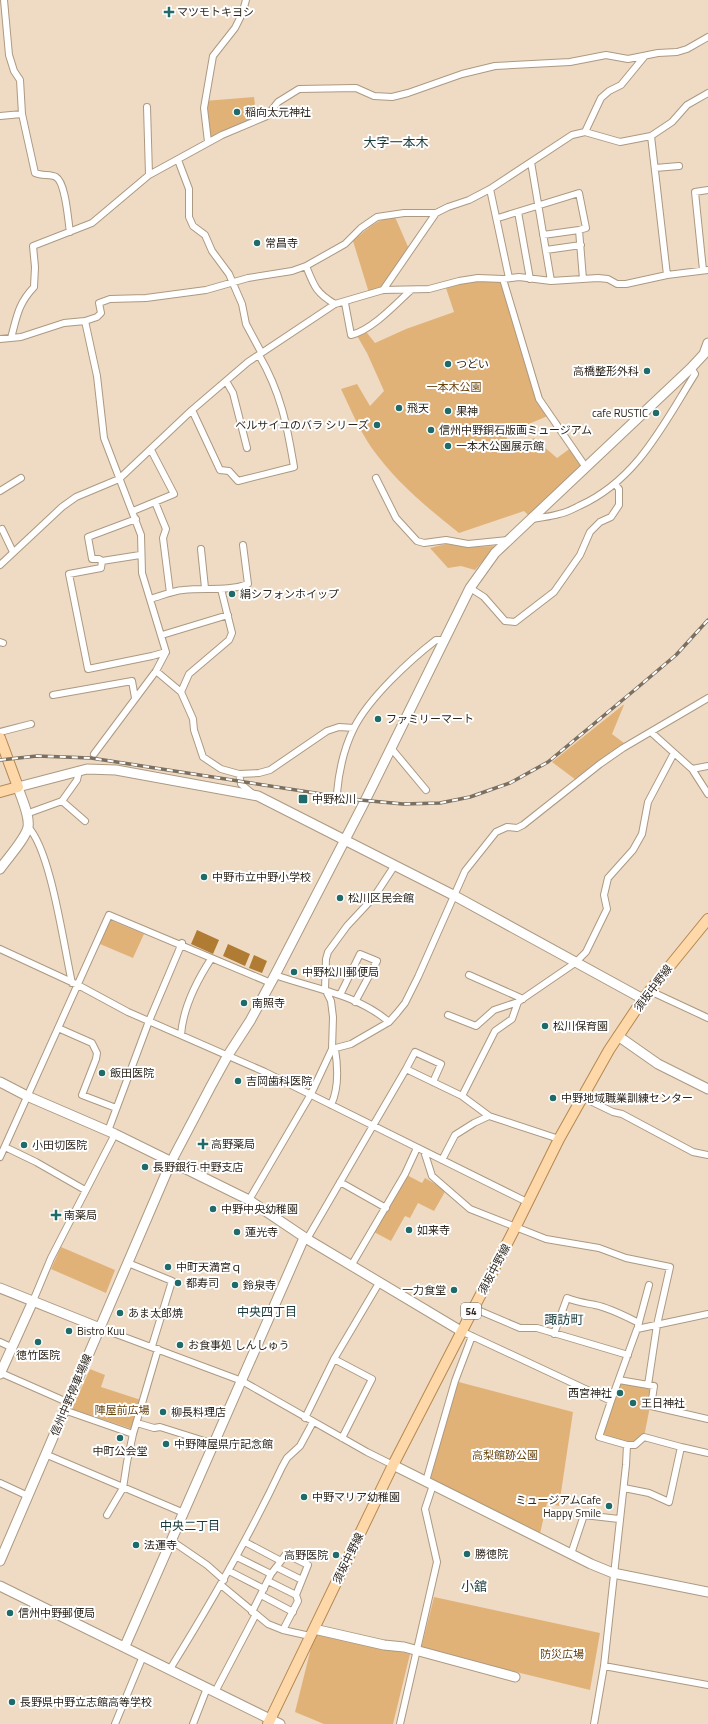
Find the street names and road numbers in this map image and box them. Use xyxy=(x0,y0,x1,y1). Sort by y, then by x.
street label: 須坂中野線 xyxy=(630,961,676,1015)
street label: 須坂中野線 xyxy=(474,1241,514,1297)
road number: 54 xyxy=(461,1303,481,1319)
street label: 信州中野停車場線 xyxy=(46,1351,96,1439)
street label: 須坂中野線 xyxy=(329,1530,367,1586)

